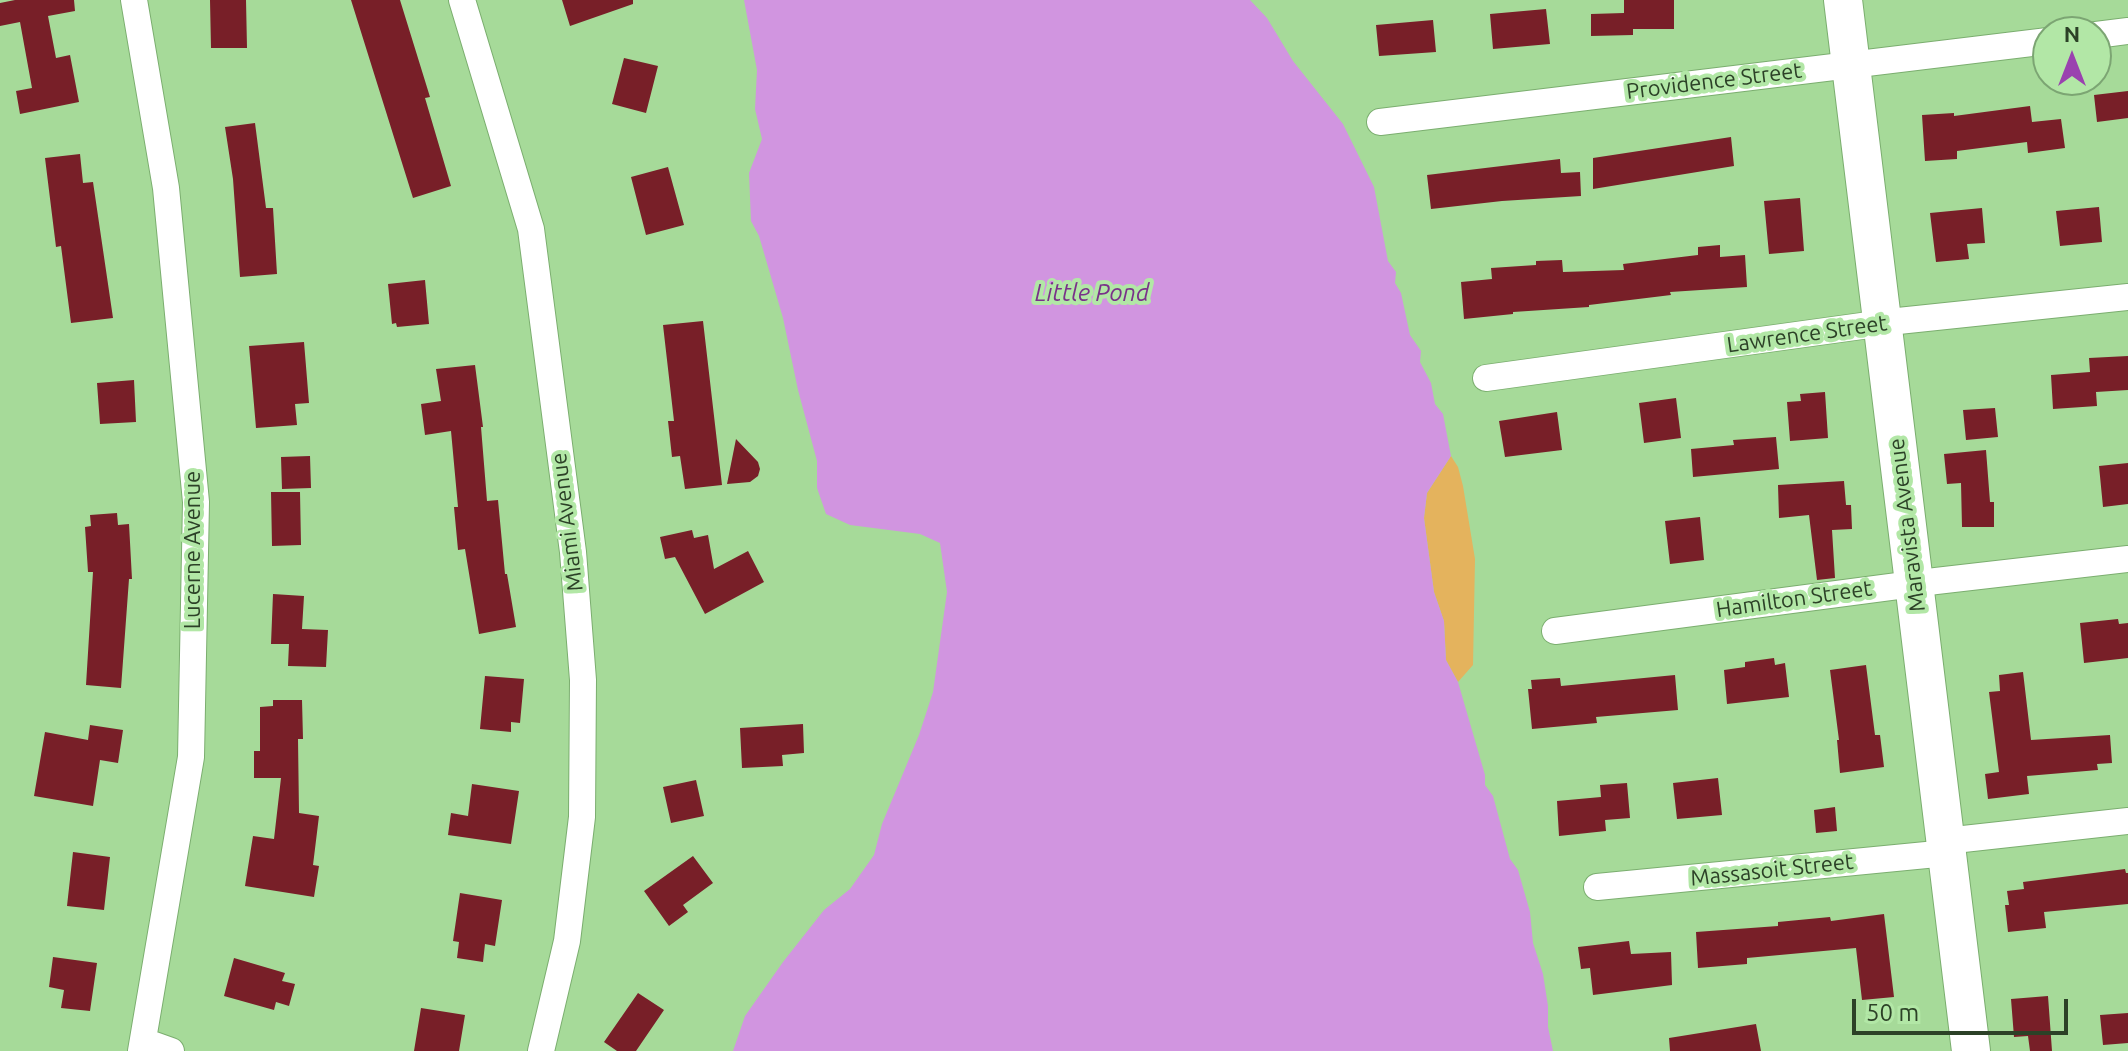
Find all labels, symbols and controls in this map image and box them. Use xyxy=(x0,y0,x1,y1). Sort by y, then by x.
north arrow xyxy=(2032,16,2112,96)
text: N xyxy=(2064,21,2080,46)
street label: Providence Street xyxy=(1625,57,1803,105)
water label: Little Pond xyxy=(1035,279,1149,307)
street label: Lawrence Street xyxy=(1725,310,1889,358)
street label: Maravista Avenue xyxy=(1883,437,1931,613)
street label: Miami Avenue xyxy=(545,451,589,593)
street label: Lucerne Avenue xyxy=(180,471,206,629)
street label: Hamilton Street xyxy=(1714,575,1874,623)
street label: Massasoit Street xyxy=(1689,848,1855,892)
scale bar xyxy=(1856,983,2072,1033)
text: 50 m xyxy=(1866,999,1919,1026)

